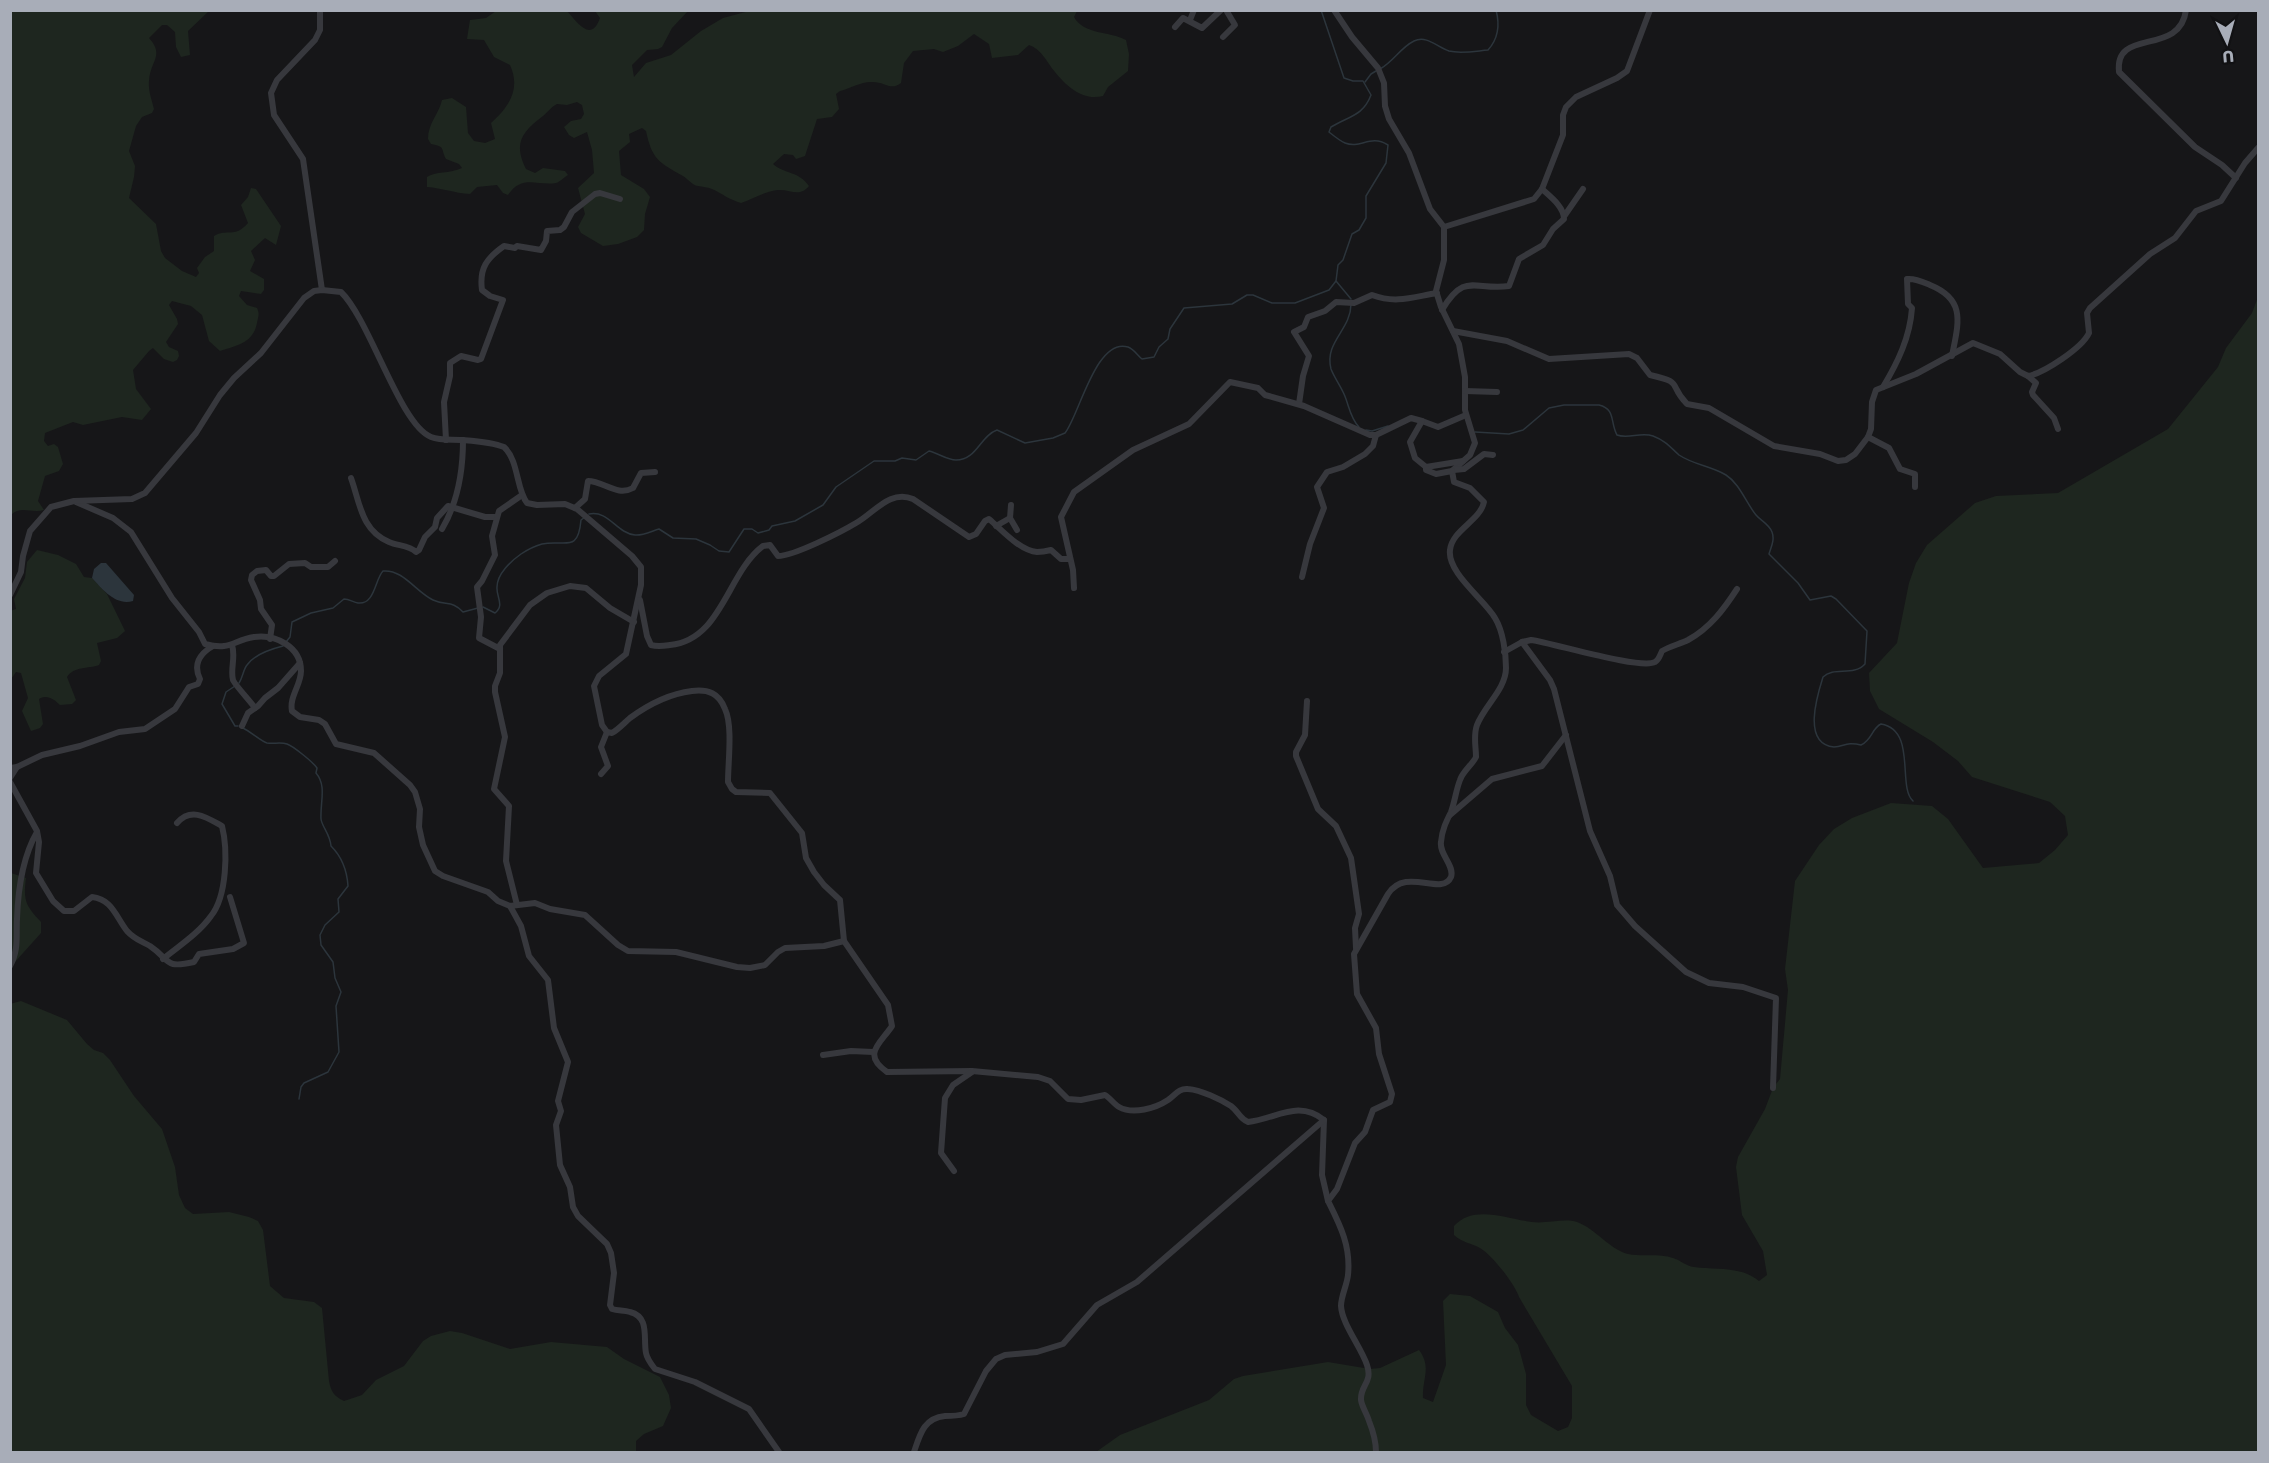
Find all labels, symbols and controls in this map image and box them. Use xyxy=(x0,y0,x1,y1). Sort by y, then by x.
north arrow xyxy=(2197,12,2257,72)
text: U xyxy=(2222,46,2235,66)

